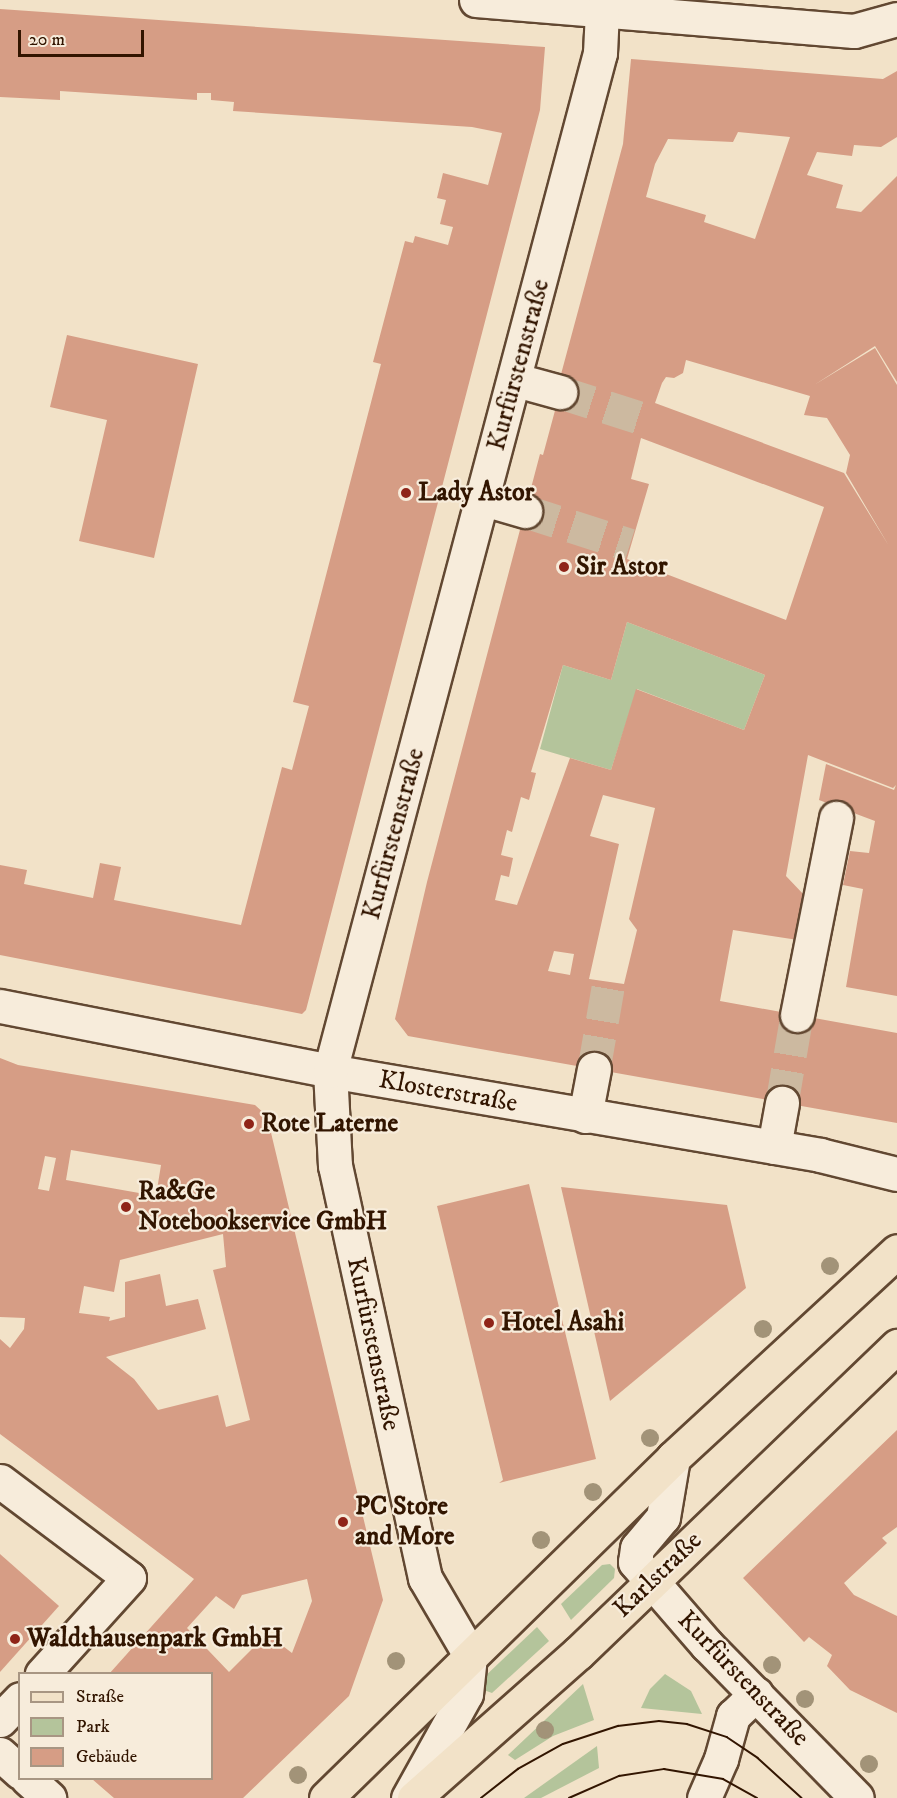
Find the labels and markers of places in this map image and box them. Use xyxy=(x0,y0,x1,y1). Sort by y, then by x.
place label: Lady Astor xyxy=(418,477,534,509)
marker: Lady Astor xyxy=(399,486,413,500)
place label: Sir Astor xyxy=(576,551,667,583)
marker: Sir Astor xyxy=(557,560,571,574)
place label: Rote Laterne xyxy=(261,1108,398,1140)
marker: Rote Laterne xyxy=(242,1117,256,1131)
place label: Ra&Ge Notebookservice GmbH xyxy=(138,1176,387,1238)
marker: Ra&Ge Notebookservice GmbH xyxy=(119,1200,133,1214)
place label: Hotel Asahi xyxy=(501,1307,624,1339)
marker: Hotel Asahi xyxy=(482,1316,496,1330)
place label: PC Store and More xyxy=(355,1491,454,1552)
marker: PC Store and More xyxy=(336,1515,350,1529)
place label: Waldthausenpark GmbH xyxy=(27,1623,283,1655)
marker: Waldthausenpark GmbH xyxy=(8,1632,22,1646)

